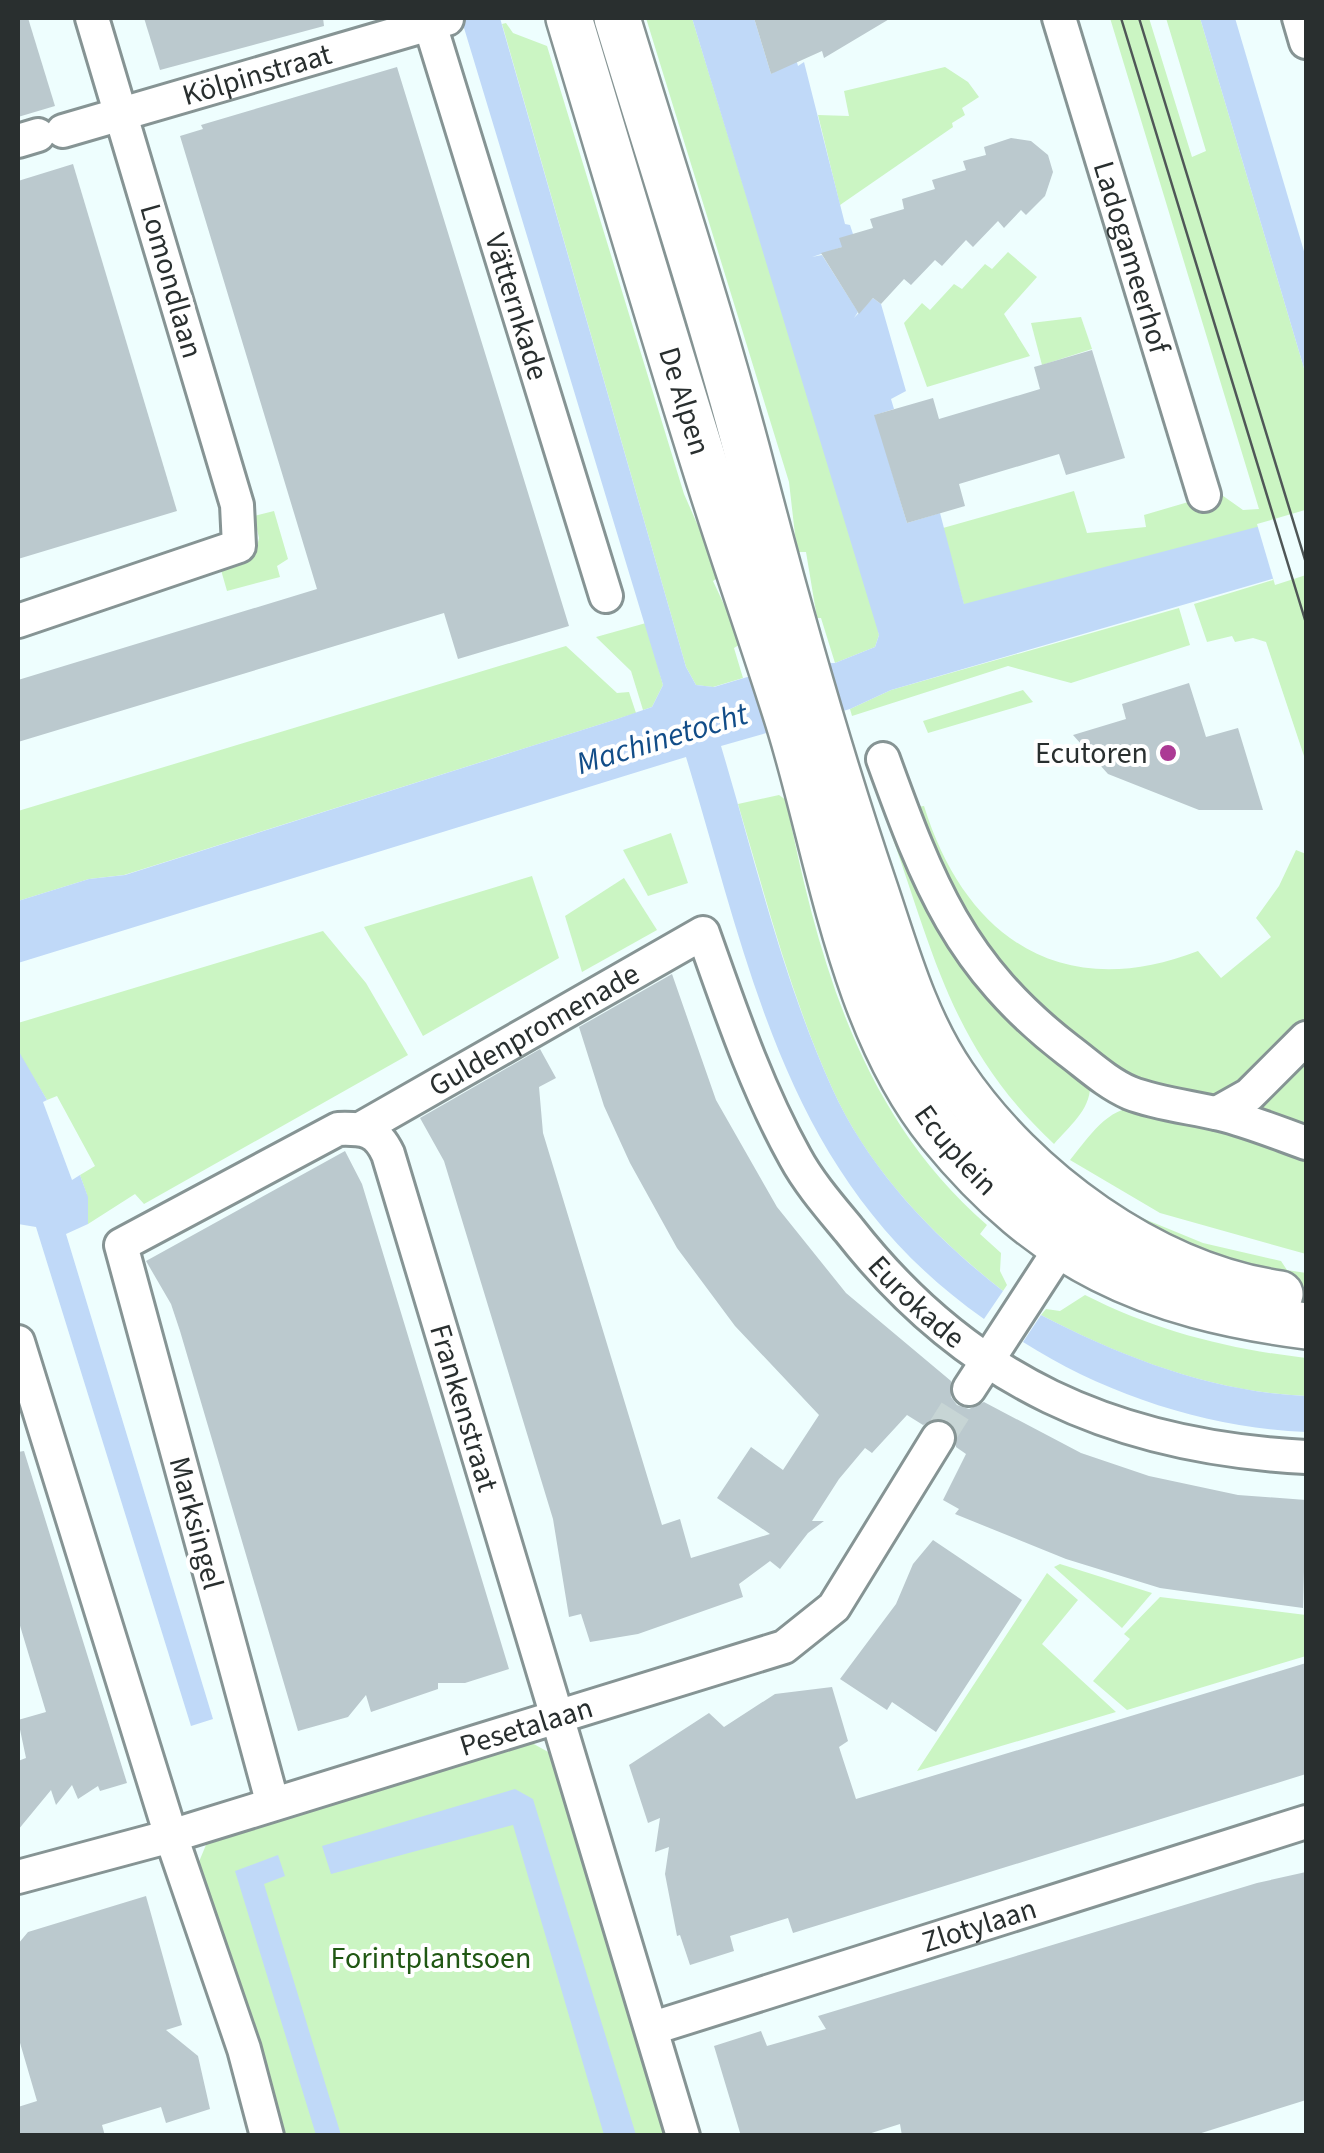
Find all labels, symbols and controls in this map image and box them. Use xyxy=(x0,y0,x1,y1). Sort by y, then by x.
street label: Kölpinstraat xyxy=(177,32,337,117)
street label: Ladogameerhof xyxy=(1082,156,1182,360)
street label: Lomondlaan xyxy=(128,199,214,363)
street label: Vätternkade xyxy=(474,228,560,385)
street label: De Alpen xyxy=(648,341,722,460)
water label: Machinetocht xyxy=(571,691,755,787)
place label: Ecutoren xyxy=(1035,732,1148,775)
marker: Ecutoren xyxy=(1157,742,1179,764)
street label: Guldenpromenade xyxy=(421,952,647,1107)
street label: Ecuplein xyxy=(904,1096,1008,1206)
street label: Eurokade xyxy=(858,1246,974,1359)
street label: Frankenstraat xyxy=(419,1319,510,1497)
street label: Marksingel xyxy=(158,1452,234,1594)
street label: Pesetalaan xyxy=(454,1686,598,1767)
street label: Zlotylaan xyxy=(916,1887,1042,1963)
park label: Forintplantsoen xyxy=(331,1937,531,1980)

